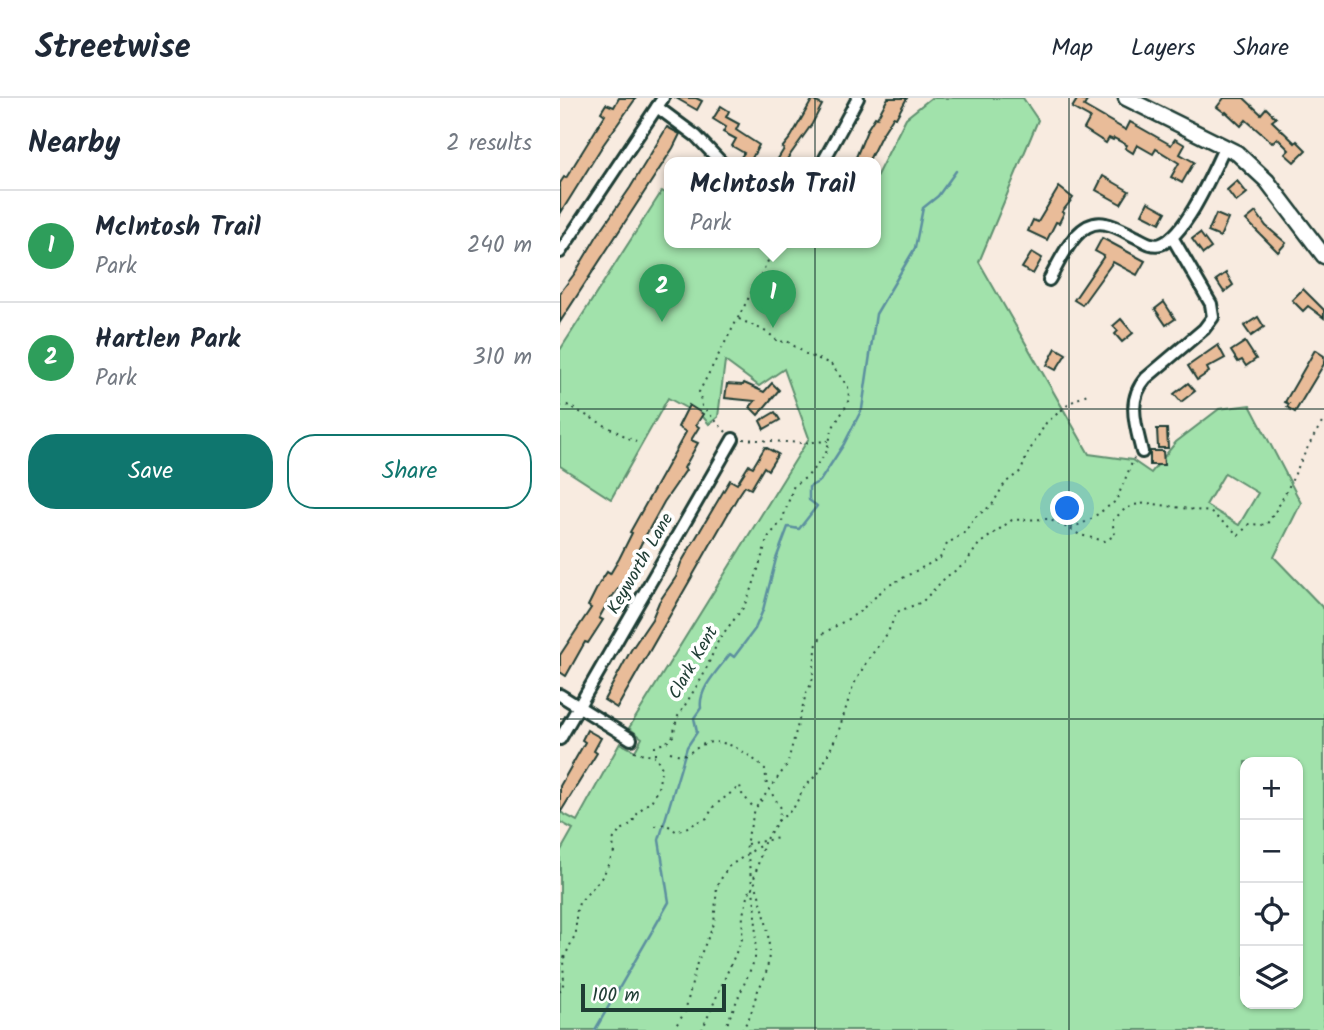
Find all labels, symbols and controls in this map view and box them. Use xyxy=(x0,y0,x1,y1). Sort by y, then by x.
text: Streetwise xyxy=(35,22,191,75)
text: Map xyxy=(1051,29,1093,68)
text: Layers xyxy=(1131,29,1195,68)
text: Share xyxy=(1233,29,1289,68)
text: Nearby xyxy=(28,120,120,168)
text: 2 results xyxy=(446,126,532,162)
popup xyxy=(664,157,881,248)
text: McIntosh Trail xyxy=(690,164,855,206)
text: Park xyxy=(690,206,731,242)
text: McIntosh Trail xyxy=(95,207,261,249)
text: 1 xyxy=(48,228,54,264)
text: 240 m xyxy=(467,228,532,264)
text: Park xyxy=(95,249,137,285)
pin: 2 xyxy=(639,264,685,322)
pin: 1 xyxy=(750,270,796,328)
text: Hartlen Park xyxy=(95,319,240,361)
text: 2 xyxy=(44,340,58,376)
text: 310 m xyxy=(473,340,532,376)
text: Park xyxy=(95,361,137,397)
button: Save xyxy=(28,434,273,509)
button: Share xyxy=(287,434,532,509)
your location xyxy=(1050,491,1084,525)
street label: Keyworth Lane xyxy=(600,508,682,620)
street label: Clark Kent xyxy=(661,620,727,705)
map controls xyxy=(1240,757,1303,1009)
button: + xyxy=(1240,757,1303,820)
button: − xyxy=(1240,820,1303,883)
button: locate xyxy=(1240,883,1303,946)
button: layers xyxy=(1240,946,1303,1009)
scale bar xyxy=(581,981,726,1013)
text: 100 m xyxy=(592,981,640,1011)

